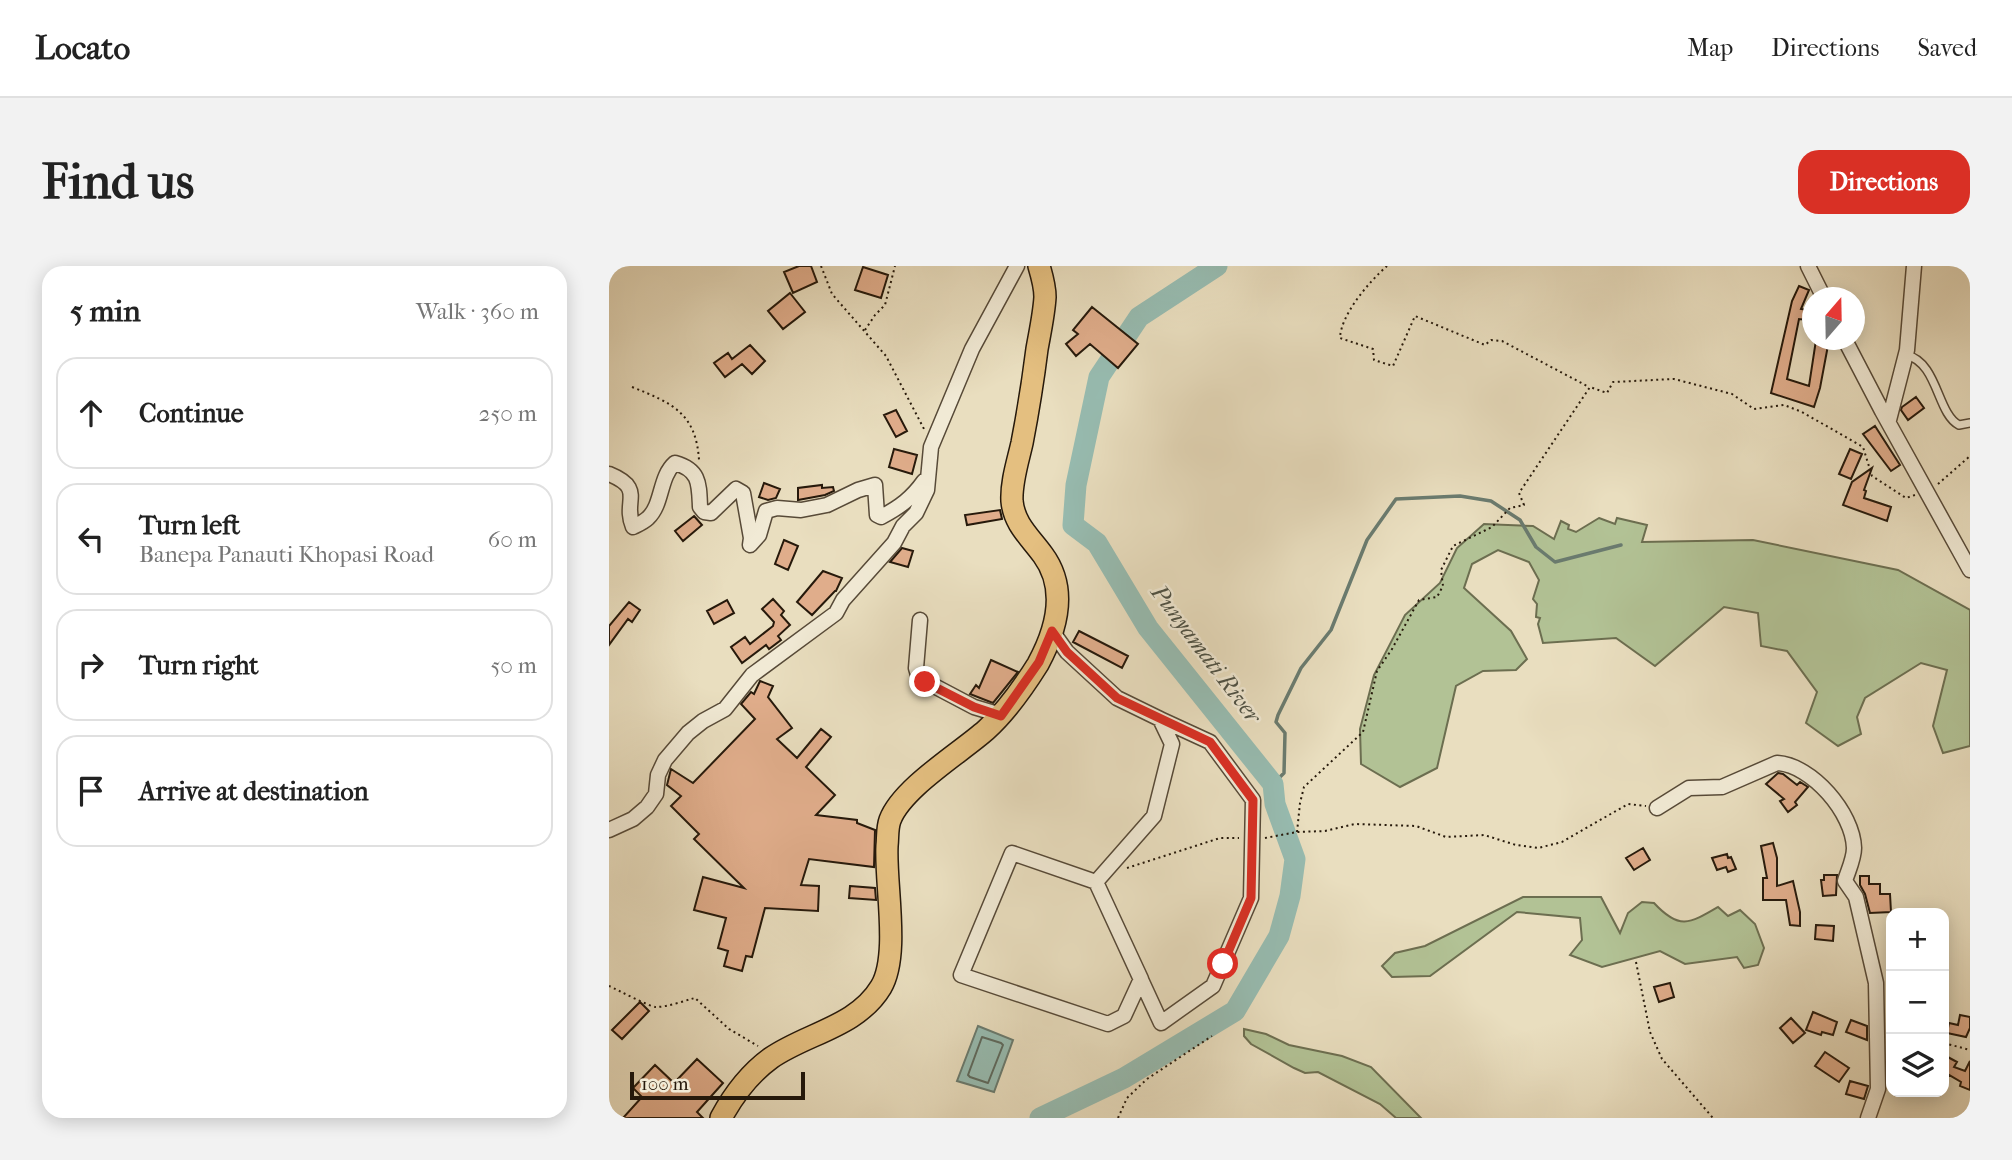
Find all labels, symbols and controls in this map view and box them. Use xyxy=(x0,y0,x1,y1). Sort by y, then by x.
text: Locato xyxy=(35,29,130,68)
text: Map xyxy=(1687,34,1733,62)
text: Directions xyxy=(1771,34,1879,62)
text: Saved xyxy=(1917,34,1977,62)
button: Directions xyxy=(1798,150,1970,214)
text: Find us xyxy=(42,153,194,211)
north arrow xyxy=(1802,287,1865,350)
text: 5 min xyxy=(70,294,141,329)
text: Walk · 360 m xyxy=(416,298,539,325)
icon: ahead xyxy=(72,394,110,432)
text: Continue xyxy=(139,398,244,429)
text: 250 m xyxy=(479,400,537,427)
text: Turn left xyxy=(139,510,240,541)
icon: left xyxy=(72,520,110,558)
text: 60 m xyxy=(488,526,537,553)
text: Banepa Panauti Khopasi Road xyxy=(139,541,434,568)
water label: Punyamati River xyxy=(1145,579,1268,730)
icon: right xyxy=(72,646,110,684)
text: Turn right xyxy=(139,650,259,681)
text: 50 m xyxy=(490,652,537,679)
route end xyxy=(909,666,940,697)
icon: arrive xyxy=(72,772,110,810)
text: Arrive at destination xyxy=(139,776,369,807)
map controls xyxy=(1886,908,1949,1097)
button: + xyxy=(1886,908,1949,971)
route start xyxy=(1207,948,1238,979)
button: − xyxy=(1886,971,1949,1034)
button: layers xyxy=(1886,1034,1949,1097)
scale bar xyxy=(630,1069,805,1101)
text: 100 m xyxy=(641,1073,689,1095)

